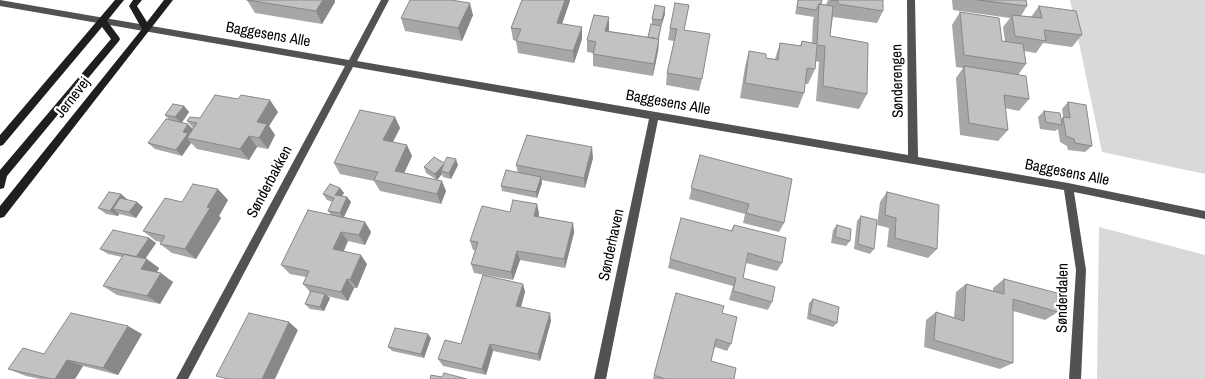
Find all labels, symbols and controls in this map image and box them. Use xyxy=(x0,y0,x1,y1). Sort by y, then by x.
street label: Baggesens Alle xyxy=(224,19,312,51)
street label: Sønderengen xyxy=(888,44,908,118)
street label: Jernevej xyxy=(52,74,94,122)
street label: Baggesens Alle xyxy=(624,87,712,119)
street label: Sønderbakken xyxy=(243,143,297,221)
street label: Baggesens Alle xyxy=(1023,156,1111,190)
street label: Sønderhaven xyxy=(596,207,628,283)
street label: Sønderdalen xyxy=(1053,263,1073,333)

